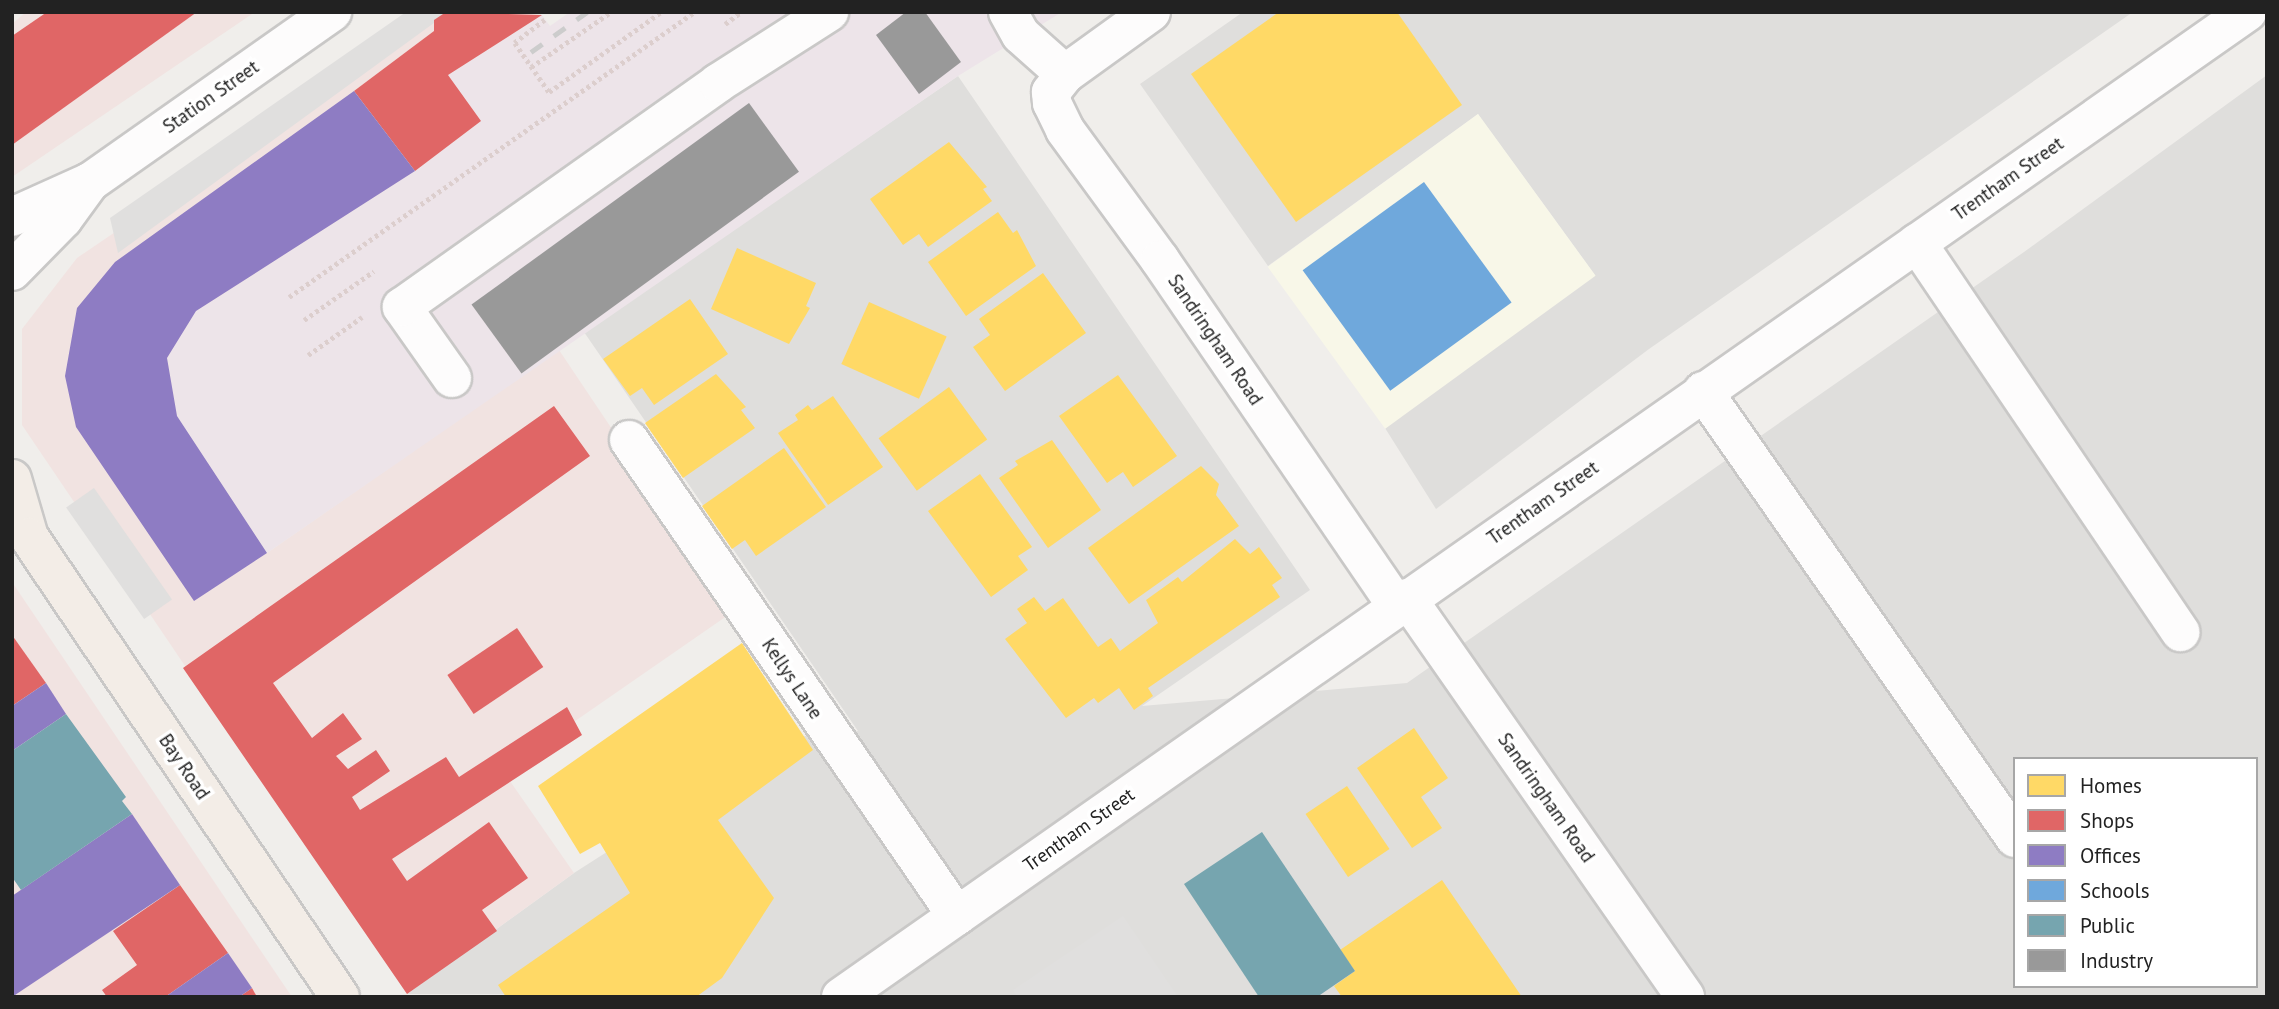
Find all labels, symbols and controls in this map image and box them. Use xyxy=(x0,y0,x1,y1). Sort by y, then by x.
street label: Station Street xyxy=(159,56,263,138)
street label: Trentham Street xyxy=(1948,132,2068,226)
street label: Sandringham Road xyxy=(1163,270,1267,410)
street label: Trentham Street xyxy=(1483,456,1603,550)
street label: Kellys Lane xyxy=(757,634,827,724)
street label: Sandringham Road xyxy=(1493,729,1599,867)
street label: Bay Road xyxy=(154,730,214,804)
legend xyxy=(2013,757,2258,988)
text: Homes xyxy=(2080,772,2142,799)
street label: Trentham Street xyxy=(1019,783,1139,877)
text: Shops xyxy=(2080,807,2134,834)
text: Offices xyxy=(2080,842,2141,869)
text: Schools xyxy=(2080,877,2150,904)
text: Public xyxy=(2080,912,2135,939)
text: Industry xyxy=(2080,947,2153,974)

